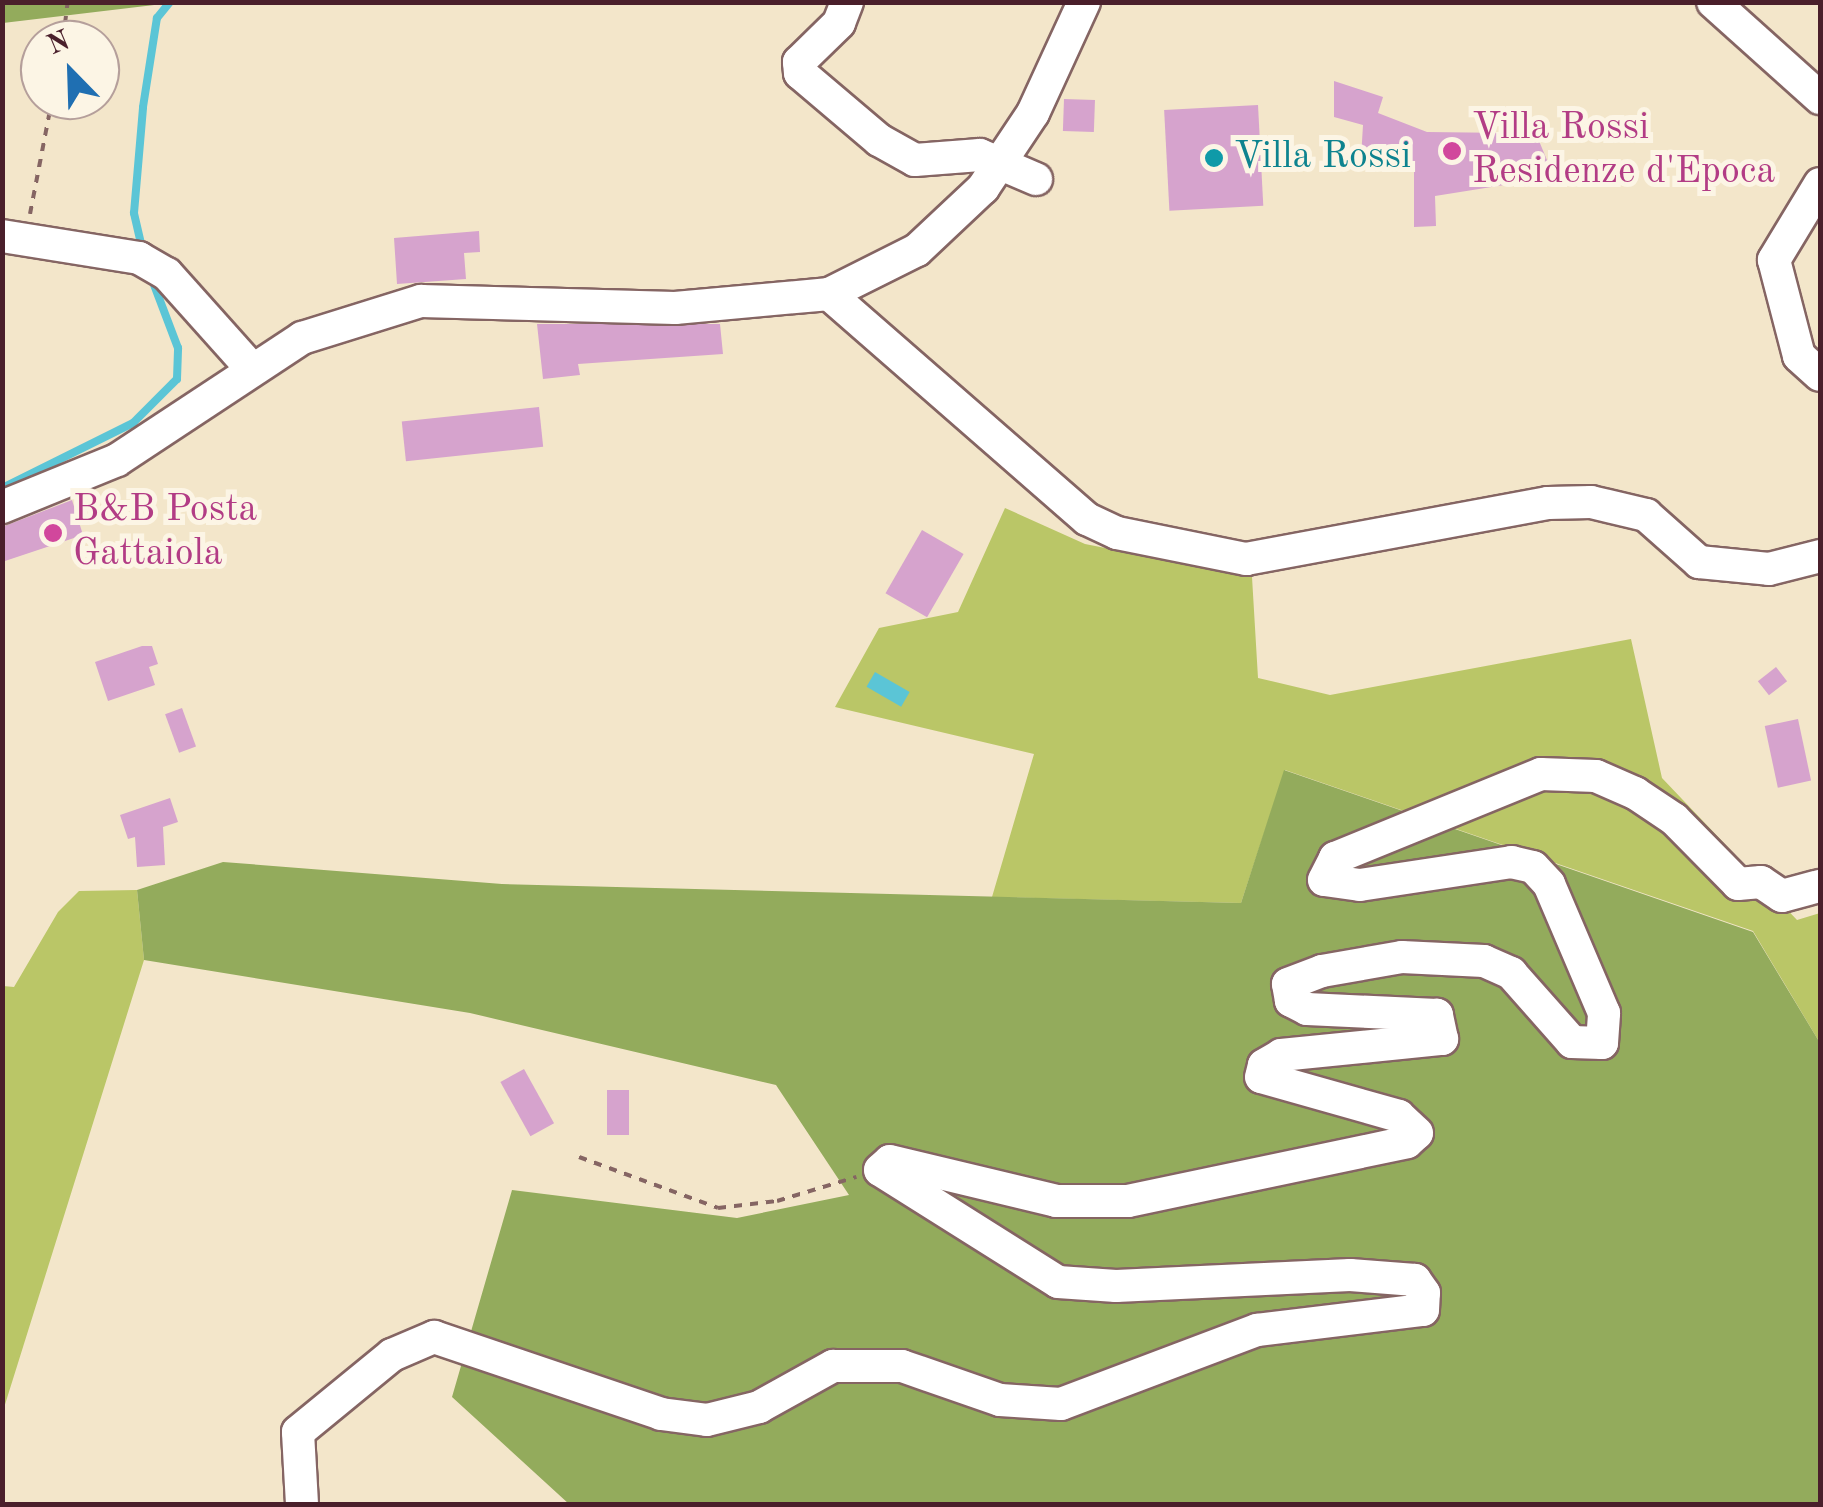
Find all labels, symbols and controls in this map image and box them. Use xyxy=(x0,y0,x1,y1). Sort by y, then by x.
north arrow xyxy=(20,20,120,120)
text: N xyxy=(44,27,74,61)
place label: Villa Rossi Residenze d'Epoca xyxy=(1472,106,1775,195)
place label: Villa Rossi xyxy=(1234,135,1411,181)
marker: Villa Rossi Residenze d'Epoca xyxy=(1441,140,1463,162)
marker: Villa Rossi xyxy=(1203,147,1225,169)
place label: B&B Posta Gattaiola xyxy=(73,488,257,578)
marker: B&B Posta Gattaiola xyxy=(42,522,64,544)

